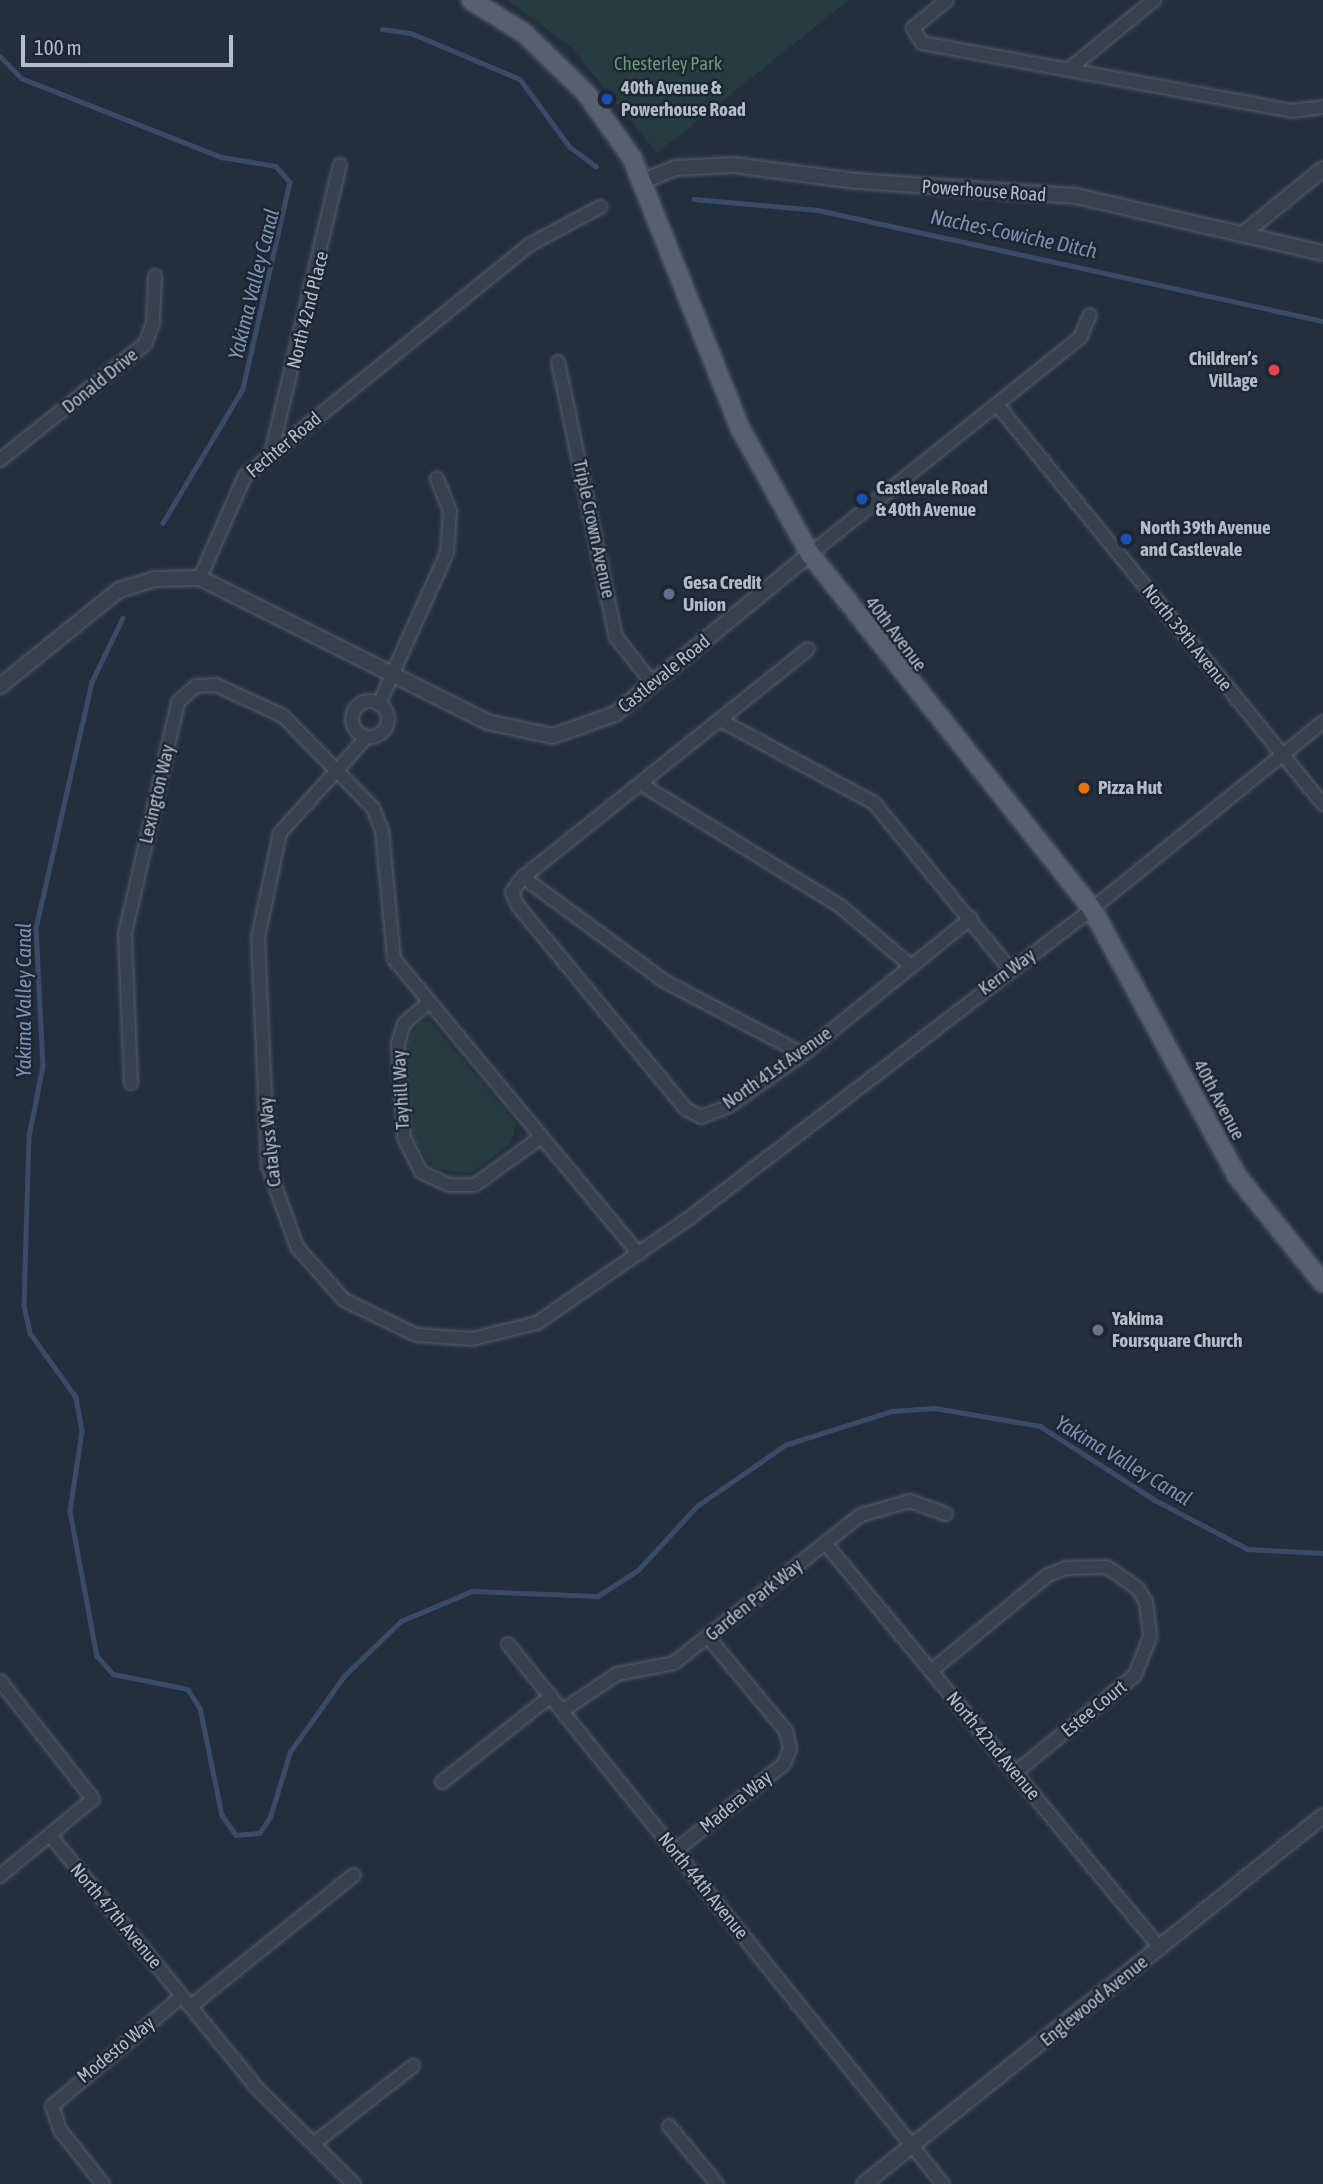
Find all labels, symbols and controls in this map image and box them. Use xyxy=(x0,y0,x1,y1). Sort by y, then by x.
scale bar xyxy=(24,21,236,65)
text: 100 m xyxy=(34,35,82,59)
park label: Chesterley Park xyxy=(614,53,722,75)
place label: 40th Avenue & Powerhouse Road xyxy=(621,77,746,121)
marker: 40th Avenue & Powerhouse Road xyxy=(599,91,615,107)
street label: Powerhouse Road xyxy=(921,175,1047,207)
water label: Naches-Cowiche Ditch xyxy=(928,203,1100,263)
water label: Yakima Valley Canal xyxy=(222,206,284,362)
street label: North 42nd Place xyxy=(282,249,334,371)
street label: Donald Drive xyxy=(57,344,143,418)
place label: Children’s Village xyxy=(1189,348,1258,392)
marker: Children’s Village xyxy=(1264,360,1284,380)
street label: Fechter Road xyxy=(242,407,326,483)
street label: Triple Crown Avenue xyxy=(568,458,620,600)
place label: Castlevale Road & 40th Avenue xyxy=(876,477,988,521)
marker: Castlevale Road & 40th Avenue xyxy=(854,491,870,507)
place label: North 39th Avenue and Castlevale xyxy=(1140,517,1271,561)
marker: North 39th Avenue and Castlevale xyxy=(1118,531,1134,547)
place label: Gesa Credit Union xyxy=(683,572,761,616)
street label: North 39th Avenue xyxy=(1137,580,1237,696)
marker: Gesa Credit Union xyxy=(661,586,677,602)
street label: 40th Avenue xyxy=(860,592,932,676)
street label: Castlevale Road xyxy=(613,630,715,718)
street label: Lexington Way xyxy=(135,742,179,846)
place label: Pizza Hut xyxy=(1098,777,1162,799)
marker: Pizza Hut xyxy=(1076,780,1092,796)
water label: Yakima Valley Canal xyxy=(10,923,36,1077)
street label: Kern Way xyxy=(974,944,1040,1000)
street label: North 41st Avenue xyxy=(718,1022,836,1114)
street label: Tayhill Way xyxy=(388,1050,414,1130)
street label: 40th Avenue xyxy=(1188,1056,1250,1144)
street label: Catalyss Way xyxy=(254,1096,286,1188)
place label: Yakima Foursquare Church xyxy=(1112,1308,1242,1352)
marker: Yakima Foursquare Church xyxy=(1090,1322,1106,1338)
water label: Yakima Valley Canal xyxy=(1051,1409,1197,1511)
street label: Garden Park Way xyxy=(701,1554,807,1646)
street label: Estee Court xyxy=(1057,1676,1131,1742)
street label: North 42nd Avenue xyxy=(941,1687,1045,1805)
street label: Madera Way xyxy=(696,1766,776,1838)
street label: North 44th Avenue xyxy=(653,1828,753,1944)
street label: North 47th Avenue xyxy=(65,1859,167,1973)
street label: Englewood Avenue xyxy=(1036,1951,1152,2051)
street label: Modesto Way xyxy=(73,2012,159,2088)

